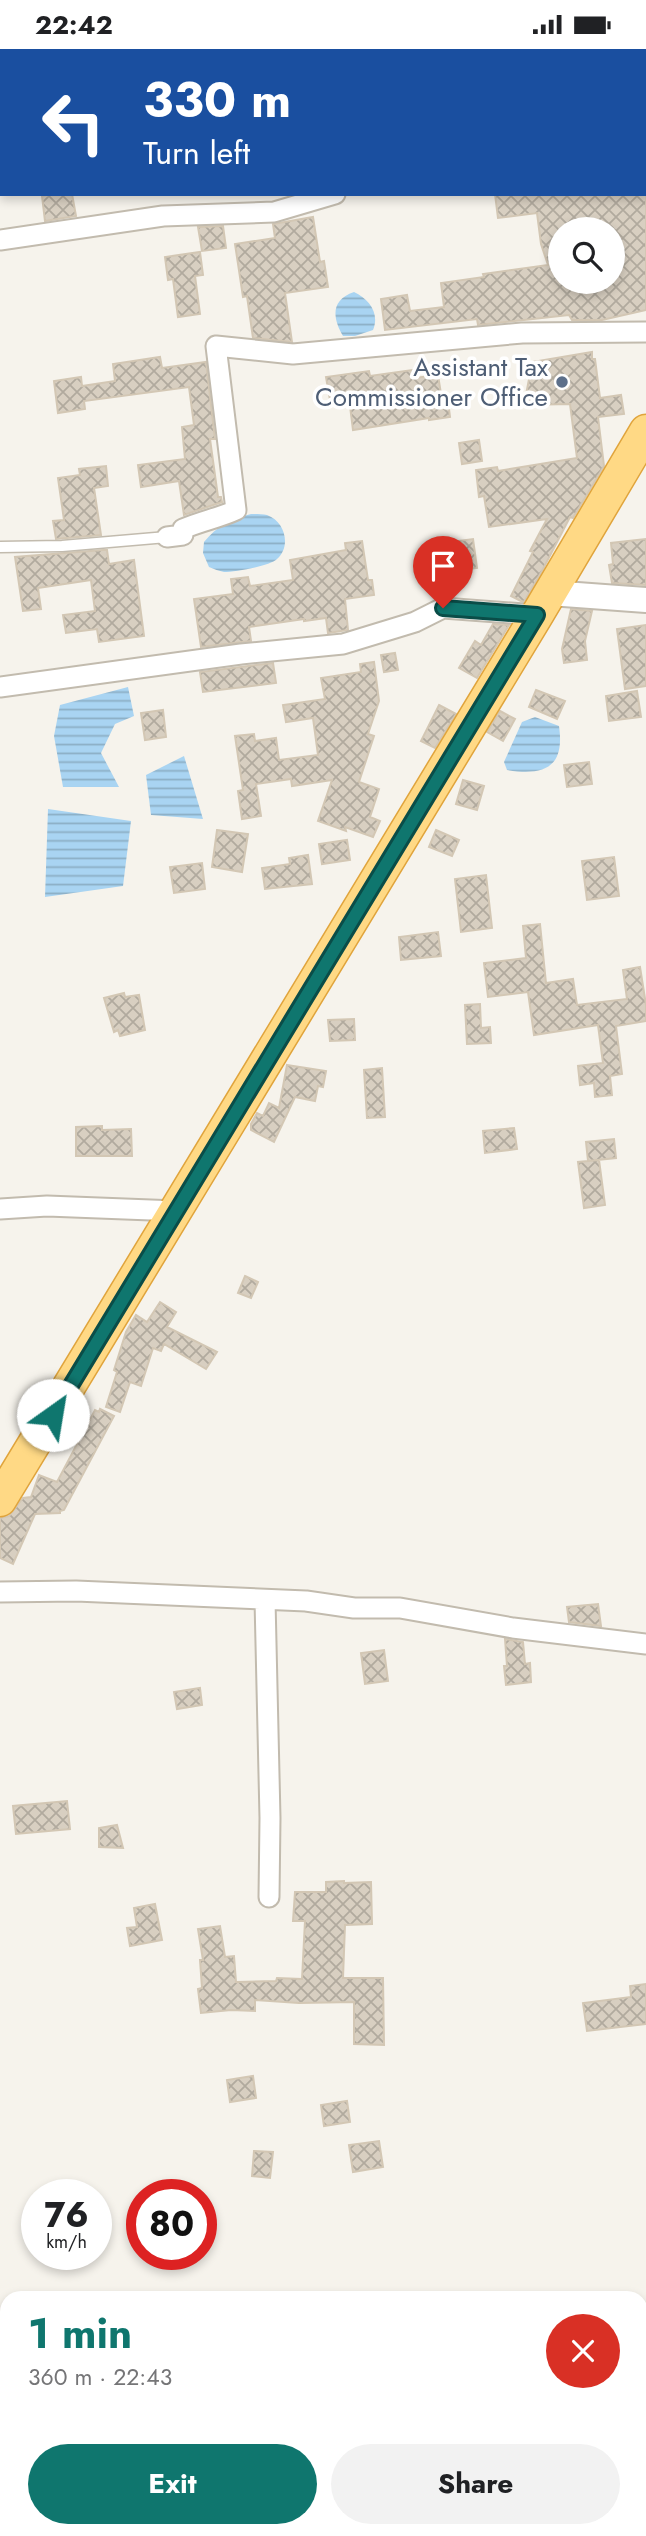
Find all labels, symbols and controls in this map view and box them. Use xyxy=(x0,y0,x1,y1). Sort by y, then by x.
text: 22:42 xyxy=(35,6,113,44)
text: 330 m xyxy=(143,65,291,135)
icon: left xyxy=(28,77,119,168)
text: Turn left xyxy=(143,130,250,176)
map controls xyxy=(548,217,625,294)
button: search xyxy=(548,217,625,294)
place label: Assistant Tax Commissioner Office xyxy=(315,348,548,416)
marker: Assistant Tax Commissioner Office xyxy=(554,374,570,390)
pin xyxy=(413,536,473,608)
icon: arrive xyxy=(424,547,462,585)
position arrow xyxy=(16,1378,90,1452)
speed limit sign: 80 xyxy=(126,2179,217,2270)
text: 76 xyxy=(44,2190,89,2240)
text: km/h xyxy=(46,2229,87,2255)
text: 1 min xyxy=(28,2303,132,2364)
button: close xyxy=(546,2314,620,2388)
text: 360 m · 22:43 xyxy=(28,2360,172,2394)
button: Exit xyxy=(28,2444,317,2524)
button: Share xyxy=(331,2444,620,2524)

